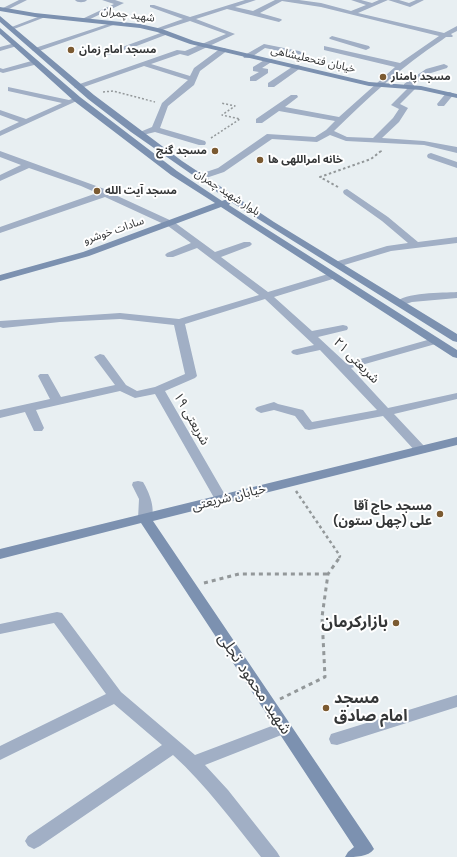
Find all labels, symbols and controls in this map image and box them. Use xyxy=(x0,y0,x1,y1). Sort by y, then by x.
street label: شهید چمران xyxy=(100,5,156,25)
place label: مسجد امام زمان xyxy=(79,43,156,57)
street label: خیابان فتحعلیشاهی xyxy=(269,44,357,76)
marker: مسجد امام زمان xyxy=(66,45,76,55)
place label: مسجد پامنار xyxy=(391,70,451,84)
marker: مسجد پامنار xyxy=(378,72,388,82)
place label: مسجد گنج xyxy=(156,144,207,158)
marker: مسجد گنج xyxy=(210,146,220,156)
place label: خانه امراللهی ها xyxy=(268,153,343,167)
marker: خانه امراللهی ها xyxy=(255,155,265,165)
street label: بلوار شهید چمران xyxy=(192,167,262,219)
place label: مسجد آیت الله xyxy=(105,184,177,198)
marker: مسجد آیت الله xyxy=(92,186,102,196)
street label: سادات خوشرو xyxy=(82,214,146,248)
street label: شریعتی ۲۱ xyxy=(330,335,382,387)
street label: شریعتی ۱۹ xyxy=(170,390,212,448)
street label: خیابان شریعتی xyxy=(190,481,268,515)
place label: مسجد حاج آقا علی (چهل ستون) xyxy=(333,499,432,530)
marker: مسجد حاج آقا علی (چهل ستون) xyxy=(435,509,445,519)
place label: بازارکرمان xyxy=(321,613,388,633)
marker: بازارکرمان xyxy=(391,618,401,628)
street label: شهید محمود تجلی xyxy=(213,630,295,738)
place label: مسجد امام صادق xyxy=(334,689,408,727)
marker: مسجد امام صادق xyxy=(321,703,331,713)

